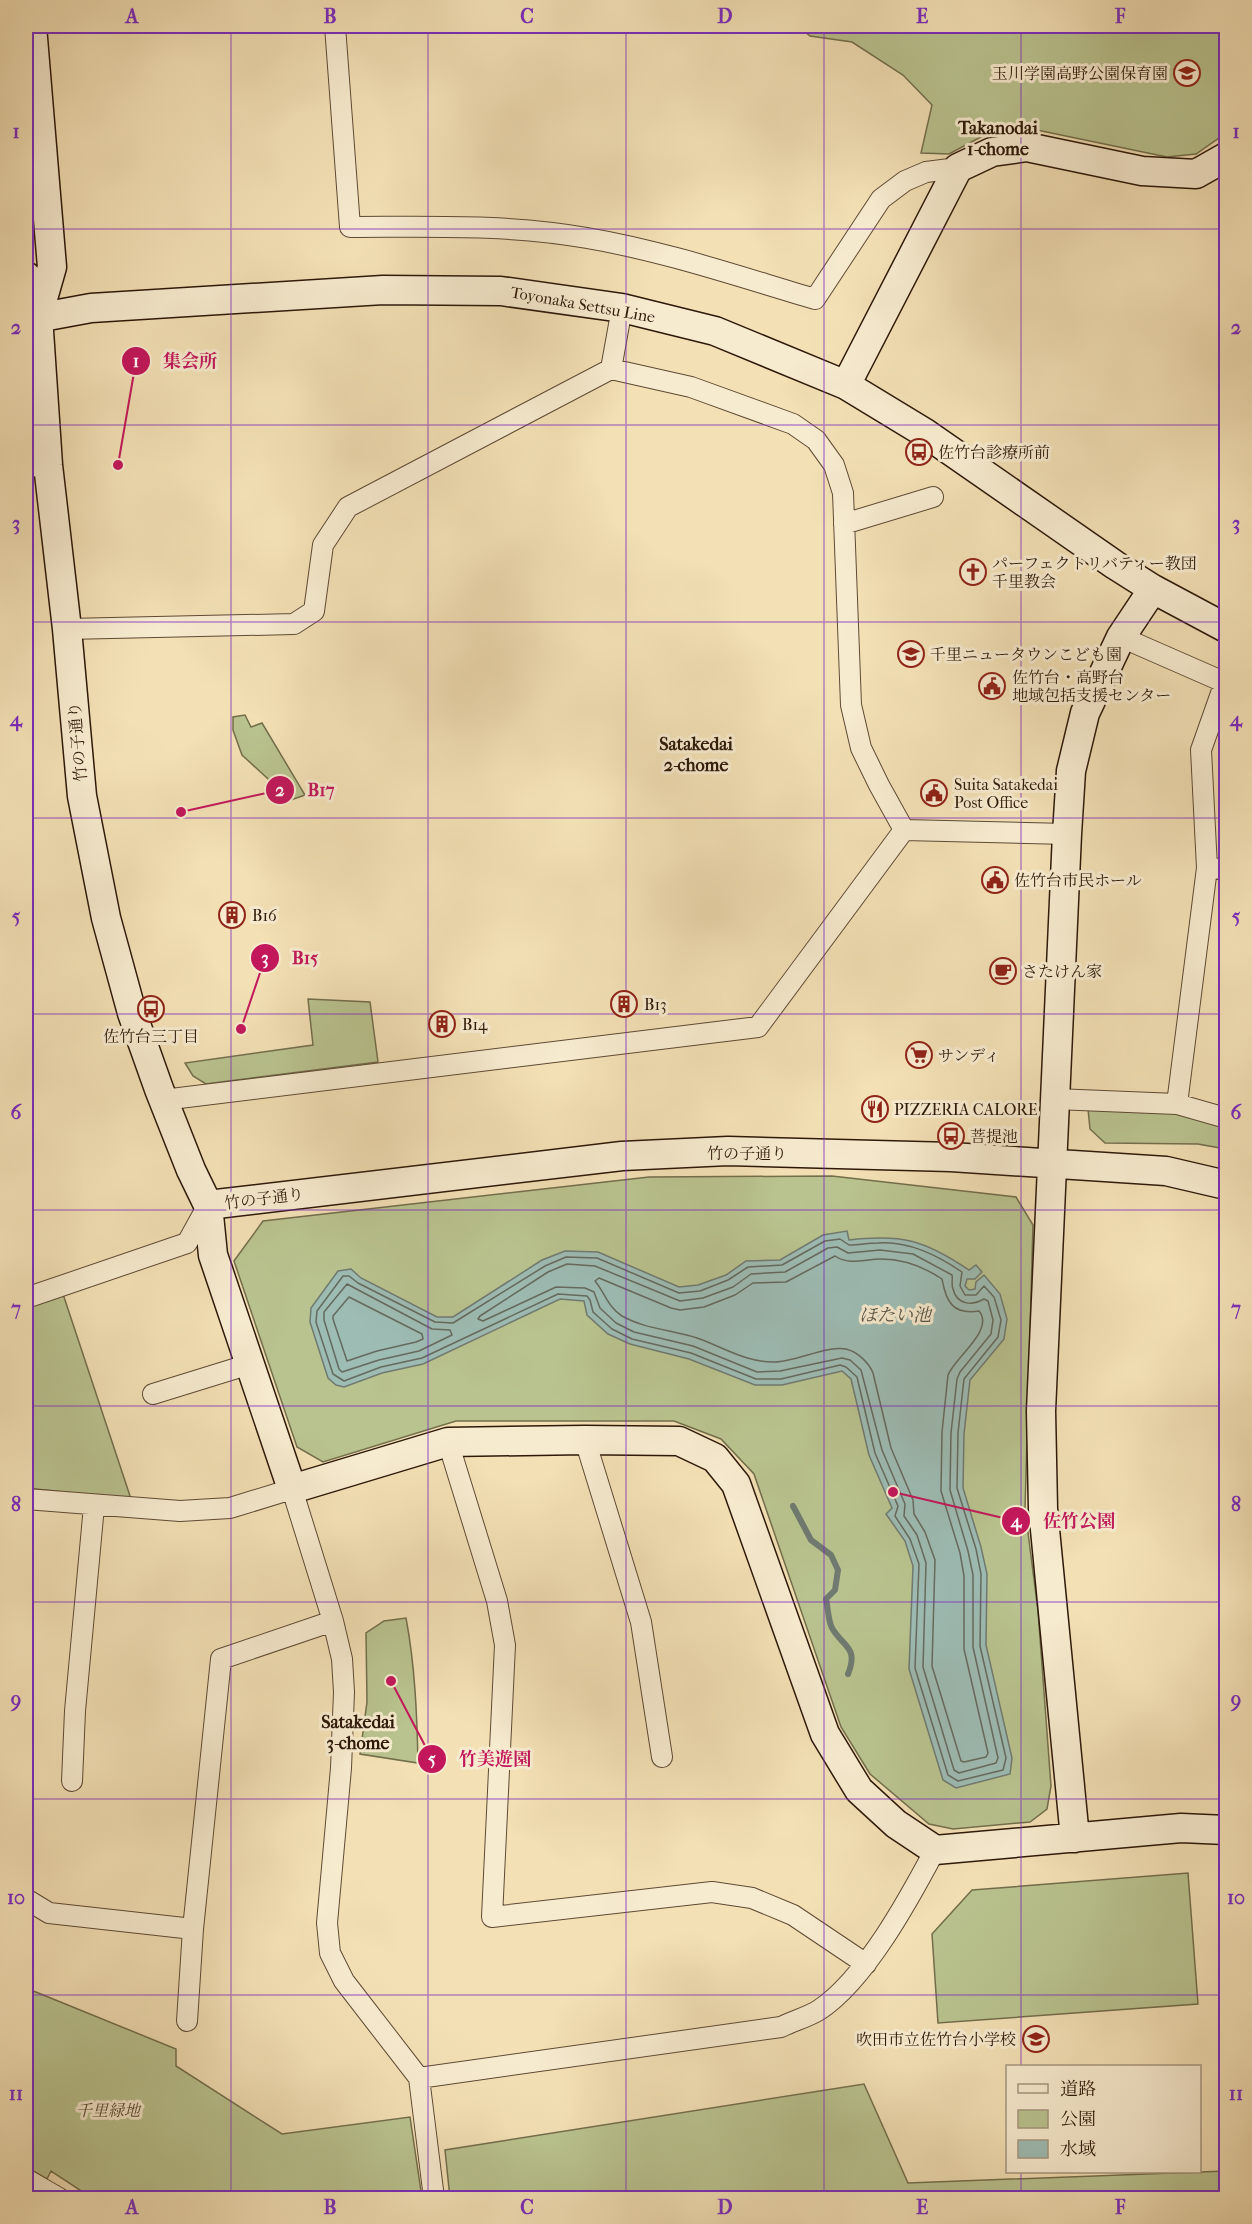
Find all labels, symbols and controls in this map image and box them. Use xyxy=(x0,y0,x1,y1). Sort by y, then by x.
text: A xyxy=(124,5,140,28)
text: B xyxy=(323,5,337,28)
text: C xyxy=(520,5,534,28)
text: D xyxy=(717,5,733,28)
text: E xyxy=(916,5,928,28)
text: F xyxy=(1114,5,1126,28)
school or university icon: 玉川学園高野公園保育園 xyxy=(1172,58,1202,88)
place label: 玉川学園高野公園保育園 xyxy=(992,64,1168,83)
district label: Takanodai 1-chome xyxy=(957,118,1038,160)
text: 1 xyxy=(12,120,20,143)
text: 1 xyxy=(1232,120,1240,143)
street label: Toyonaka Settsu Line xyxy=(509,282,657,327)
text: 2 xyxy=(11,316,21,339)
text: 2 xyxy=(1231,316,1241,339)
callout: 集会所 xyxy=(121,343,229,379)
text: 1 xyxy=(133,351,139,372)
text: 集会所 xyxy=(163,351,217,372)
bus stop icon: 佐竹台診療所前 xyxy=(904,437,934,467)
place label: 佐竹台診療所前 xyxy=(938,443,1050,462)
text: 3 xyxy=(12,512,20,535)
text: 3 xyxy=(1232,512,1240,535)
place label: パーフェクトリバティー教団 千里教会 xyxy=(992,554,1197,591)
church icon: パーフェクトリバティー教団 千里教会 xyxy=(958,557,988,587)
school or university icon: 千里ニュータウンこども園 xyxy=(896,639,926,669)
place label: 千里ニュータウンこども園 xyxy=(930,645,1122,664)
place label: 佐竹台・高野台 地域包括支援センター xyxy=(1012,668,1171,705)
public building icon: 佐竹台・高野台 地域包括支援センター xyxy=(977,671,1007,701)
street label: 竹の子通り xyxy=(65,701,90,783)
text: 4 xyxy=(9,708,23,732)
text: 4 xyxy=(1229,708,1243,732)
district label: Satakedai 2-chome xyxy=(659,734,734,776)
callout: B17 xyxy=(265,772,346,808)
place label: Suita Satakedai Post Office xyxy=(954,775,1058,812)
public building icon: Suita Satakedai Post Office xyxy=(919,778,949,808)
text: 2 xyxy=(275,780,285,801)
text: B17 xyxy=(308,780,335,801)
public building icon: 佐竹台市民ホール xyxy=(980,865,1010,895)
place label: 佐竹台市民ホール xyxy=(1014,871,1142,890)
building icon: B16 xyxy=(217,900,247,930)
text: 5 xyxy=(12,905,21,928)
text: 5 xyxy=(1232,905,1241,928)
place label: B16 xyxy=(252,906,277,925)
callout: B15 xyxy=(250,940,330,976)
text: 3 xyxy=(261,948,269,969)
text: B15 xyxy=(292,948,318,969)
cafe icon: さたけん家 xyxy=(988,956,1018,986)
place label: さたけん家 xyxy=(1022,962,1102,981)
building icon: B13 xyxy=(609,989,639,1019)
bus stop icon: 佐竹台三丁目 xyxy=(136,994,166,1024)
place label: B13 xyxy=(644,995,667,1014)
building icon: B14 xyxy=(427,1009,457,1039)
place label: B14 xyxy=(462,1015,488,1034)
place label: 佐竹台三丁目 xyxy=(103,1027,199,1046)
supermarket icon: サンディ xyxy=(904,1040,934,1070)
place label: サンディ xyxy=(938,1046,1000,1065)
restaurant icon: PIZZERIA CALORE xyxy=(860,1094,890,1124)
place label: PIZZERIA CALORE xyxy=(894,1100,1038,1119)
text: 6 xyxy=(11,1101,23,1124)
text: 6 xyxy=(1231,1101,1243,1124)
bus stop icon: 菩提池 xyxy=(936,1121,966,1151)
place label: 菩提池 xyxy=(970,1127,1018,1146)
street label: 竹の子通り xyxy=(707,1144,787,1163)
street label: 竹の子通り xyxy=(223,1184,305,1213)
text: 7 xyxy=(10,1297,21,1320)
text: 7 xyxy=(1230,1297,1241,1320)
water label: ほたい池 xyxy=(859,1305,933,1326)
text: 8 xyxy=(11,1493,21,1516)
text: 8 xyxy=(1231,1493,1241,1516)
callout: 佐竹公園 xyxy=(1001,1503,1127,1539)
text: 4 xyxy=(1010,1511,1023,1532)
text: 佐竹公園 xyxy=(1043,1511,1115,1532)
text: 9 xyxy=(10,1689,21,1712)
text: 9 xyxy=(1230,1689,1241,1712)
district label: Satakedai 3-chome xyxy=(321,1712,396,1754)
callout: 竹美遊園 xyxy=(417,1741,543,1777)
text: 5 xyxy=(428,1749,436,1770)
text: 竹美遊園 xyxy=(459,1749,531,1770)
text: 10 xyxy=(7,1886,25,1909)
text: 10 xyxy=(1227,1886,1245,1909)
school or university icon: 吹田市立佐竹台小学校 xyxy=(1021,2024,1051,2054)
place label: 吹田市立佐竹台小学校 xyxy=(856,2030,1016,2049)
legend xyxy=(1006,2065,1201,2173)
text: 道路 xyxy=(1060,2079,1096,2100)
text: 11 xyxy=(9,2082,23,2105)
text: 11 xyxy=(1229,2082,1243,2105)
park label: 千里緑地 xyxy=(76,2101,142,2120)
text: 公園 xyxy=(1060,2109,1096,2130)
text: 水域 xyxy=(1060,2139,1096,2160)
text: A xyxy=(124,2196,140,2219)
text: B xyxy=(323,2196,337,2219)
text: C xyxy=(520,2196,534,2219)
text: D xyxy=(717,2196,733,2219)
text: E xyxy=(916,2196,928,2219)
text: F xyxy=(1114,2196,1126,2219)

